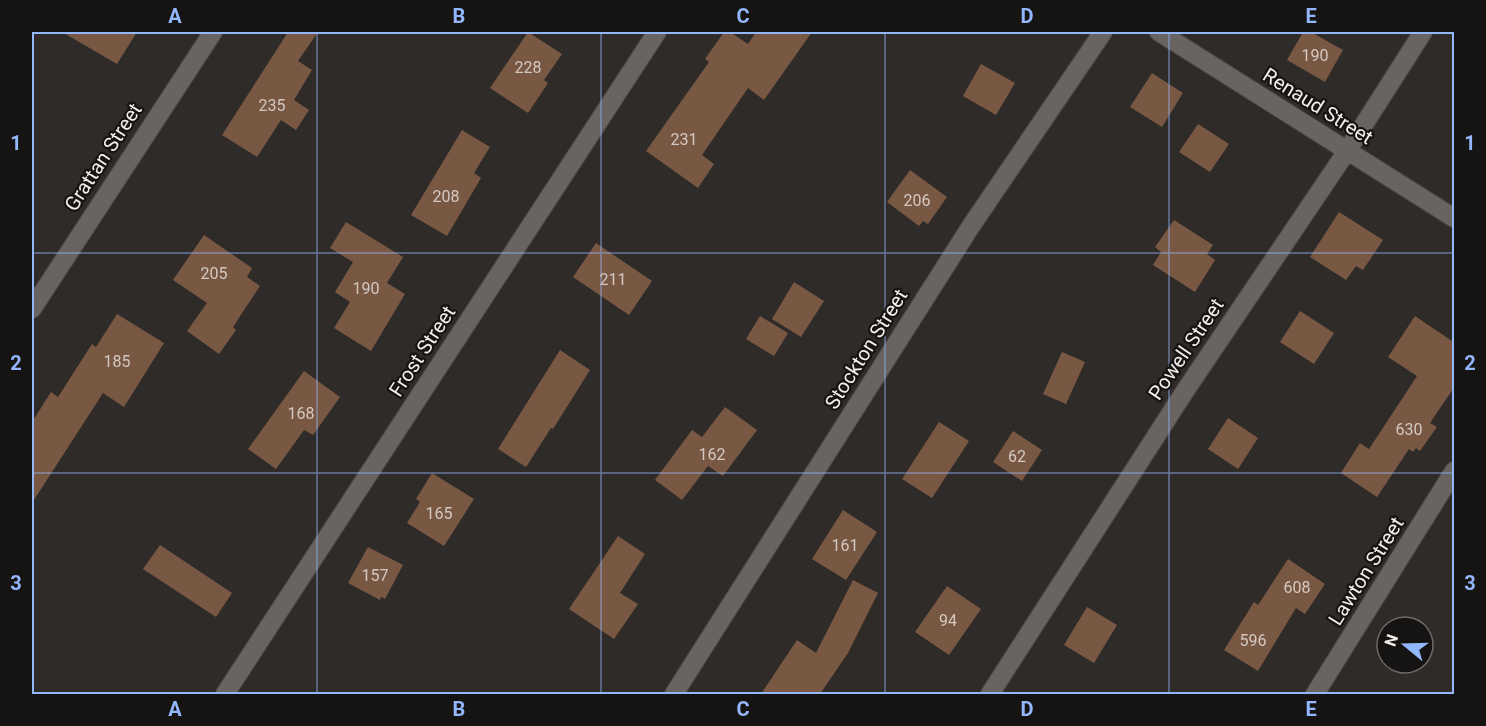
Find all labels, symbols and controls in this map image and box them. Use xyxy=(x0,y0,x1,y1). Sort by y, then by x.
text: A xyxy=(168,4,182,28)
text: B xyxy=(453,4,465,28)
text: C xyxy=(736,4,750,28)
text: D xyxy=(1021,4,1034,28)
text: E xyxy=(1305,4,1317,28)
house number: 190 xyxy=(1302,46,1328,65)
house number: 228 xyxy=(515,58,541,77)
street label: Renaud Street xyxy=(1259,63,1377,149)
house number: 235 xyxy=(259,96,285,115)
street label: Grattan Street xyxy=(59,99,147,215)
house number: 231 xyxy=(671,130,697,149)
text: 1 xyxy=(10,131,22,155)
text: 1 xyxy=(1464,131,1476,155)
house number: 208 xyxy=(433,187,459,206)
house number: 206 xyxy=(904,191,930,210)
house number: 205 xyxy=(201,264,227,283)
house number: 211 xyxy=(600,270,626,289)
house number: 190 xyxy=(353,279,379,298)
street label: Stockton Street xyxy=(820,285,912,413)
street label: Powell Street xyxy=(1143,294,1229,404)
street label: Frost Street xyxy=(384,301,460,401)
text: 2 xyxy=(10,351,22,375)
text: 2 xyxy=(1464,351,1476,375)
house number: 185 xyxy=(104,352,130,371)
house number: 168 xyxy=(288,404,314,423)
house number: 630 xyxy=(1396,420,1422,439)
house number: 162 xyxy=(699,445,725,464)
house number: 62 xyxy=(1008,447,1026,466)
house number: 165 xyxy=(426,504,452,523)
street label: Lawton Street xyxy=(1323,512,1409,630)
house number: 161 xyxy=(832,536,858,555)
house number: 157 xyxy=(362,566,388,585)
text: 3 xyxy=(10,571,22,595)
text: 3 xyxy=(1464,571,1476,595)
house number: 608 xyxy=(1284,578,1310,597)
house number: 94 xyxy=(939,611,957,630)
north arrow xyxy=(1375,615,1435,675)
house number: 596 xyxy=(1240,631,1266,650)
text: N xyxy=(1380,632,1402,649)
text: A xyxy=(168,697,182,721)
text: B xyxy=(453,697,465,721)
text: C xyxy=(736,697,750,721)
text: D xyxy=(1021,697,1034,721)
text: E xyxy=(1305,697,1317,721)

